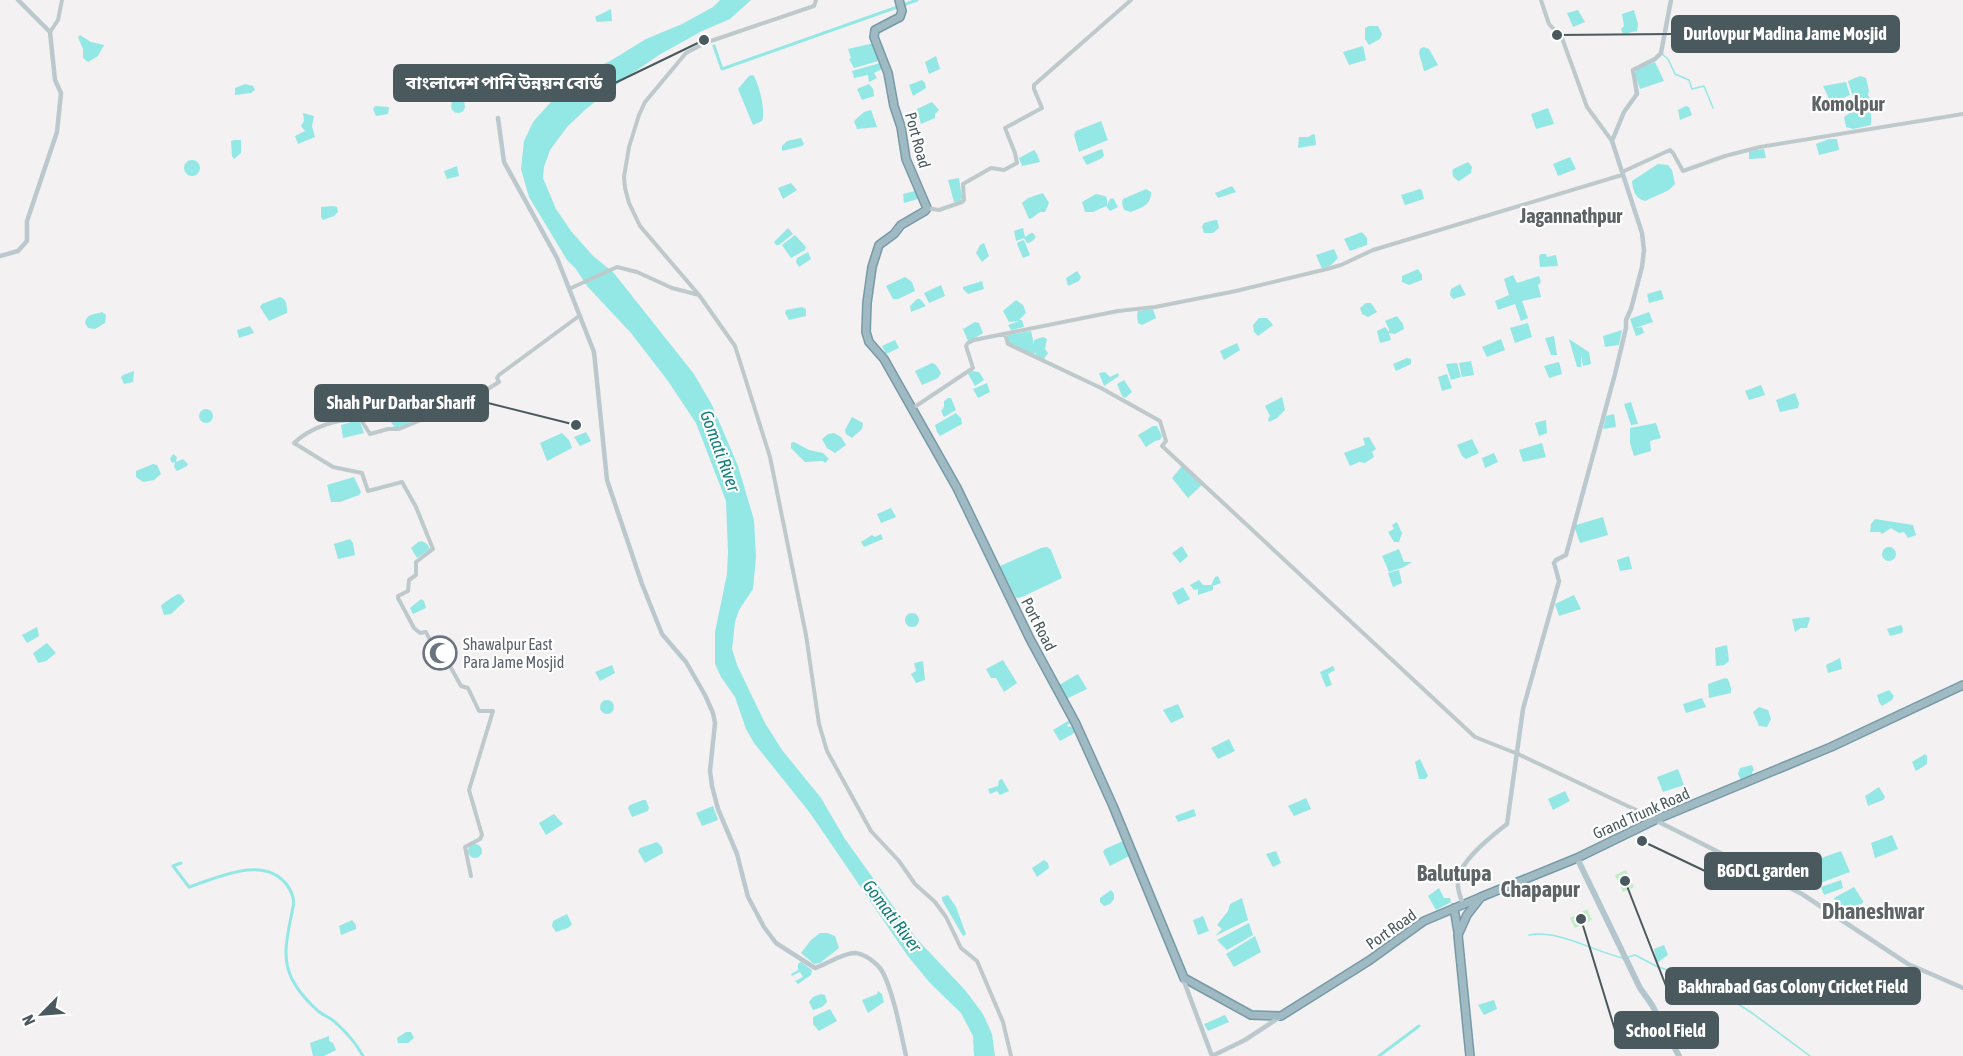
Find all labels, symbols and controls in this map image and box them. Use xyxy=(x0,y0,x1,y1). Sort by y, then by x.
callout: Durlovpur Madina Jame Mosjid xyxy=(1672,16,1899,52)
text: Durlovpur Madina Jame Mosjid xyxy=(1683,23,1887,44)
callout: বাংলাদেশ পানি উন্নয়ন বোর্ড xyxy=(394,65,615,101)
text: বাংলাদেশ পানি উন্নয়ন বোর্ড xyxy=(405,72,603,93)
district label: Komolpur xyxy=(1812,92,1886,115)
street label: Port Road xyxy=(902,110,934,170)
district label: Jagannathpur xyxy=(1519,204,1623,227)
callout: Shah Pur Darbar Sharif xyxy=(315,385,488,421)
text: Shah Pur Darbar Sharif xyxy=(327,392,476,413)
water label: Gomati River xyxy=(696,407,745,495)
street label: Port Road xyxy=(1018,594,1060,654)
mosque icon: Shawalpur East Para Jame Mosjid xyxy=(422,635,458,671)
place label: Shawalpur East Para Jame Mosjid xyxy=(463,635,564,672)
street label: Grand Trunk Road xyxy=(1590,784,1692,842)
callout: BGDCL garden xyxy=(1705,853,1821,889)
district label: Balutupa xyxy=(1417,860,1491,886)
text: BGDCL garden xyxy=(1717,860,1809,881)
water label: Gomati River xyxy=(858,875,927,956)
district label: Chapapur xyxy=(1500,876,1580,902)
district label: Dhaneshwar xyxy=(1822,898,1924,924)
street label: Port Road xyxy=(1362,905,1420,953)
callout: Bakhrabad Gas Colony Cricket Field xyxy=(1666,968,1920,1004)
text: Bakhrabad Gas Colony Cricket Field xyxy=(1678,976,1908,997)
north arrow xyxy=(12,984,72,1044)
text: N xyxy=(18,1012,39,1028)
callout: School Field xyxy=(1615,1012,1718,1048)
text: School Field xyxy=(1626,1020,1706,1041)

